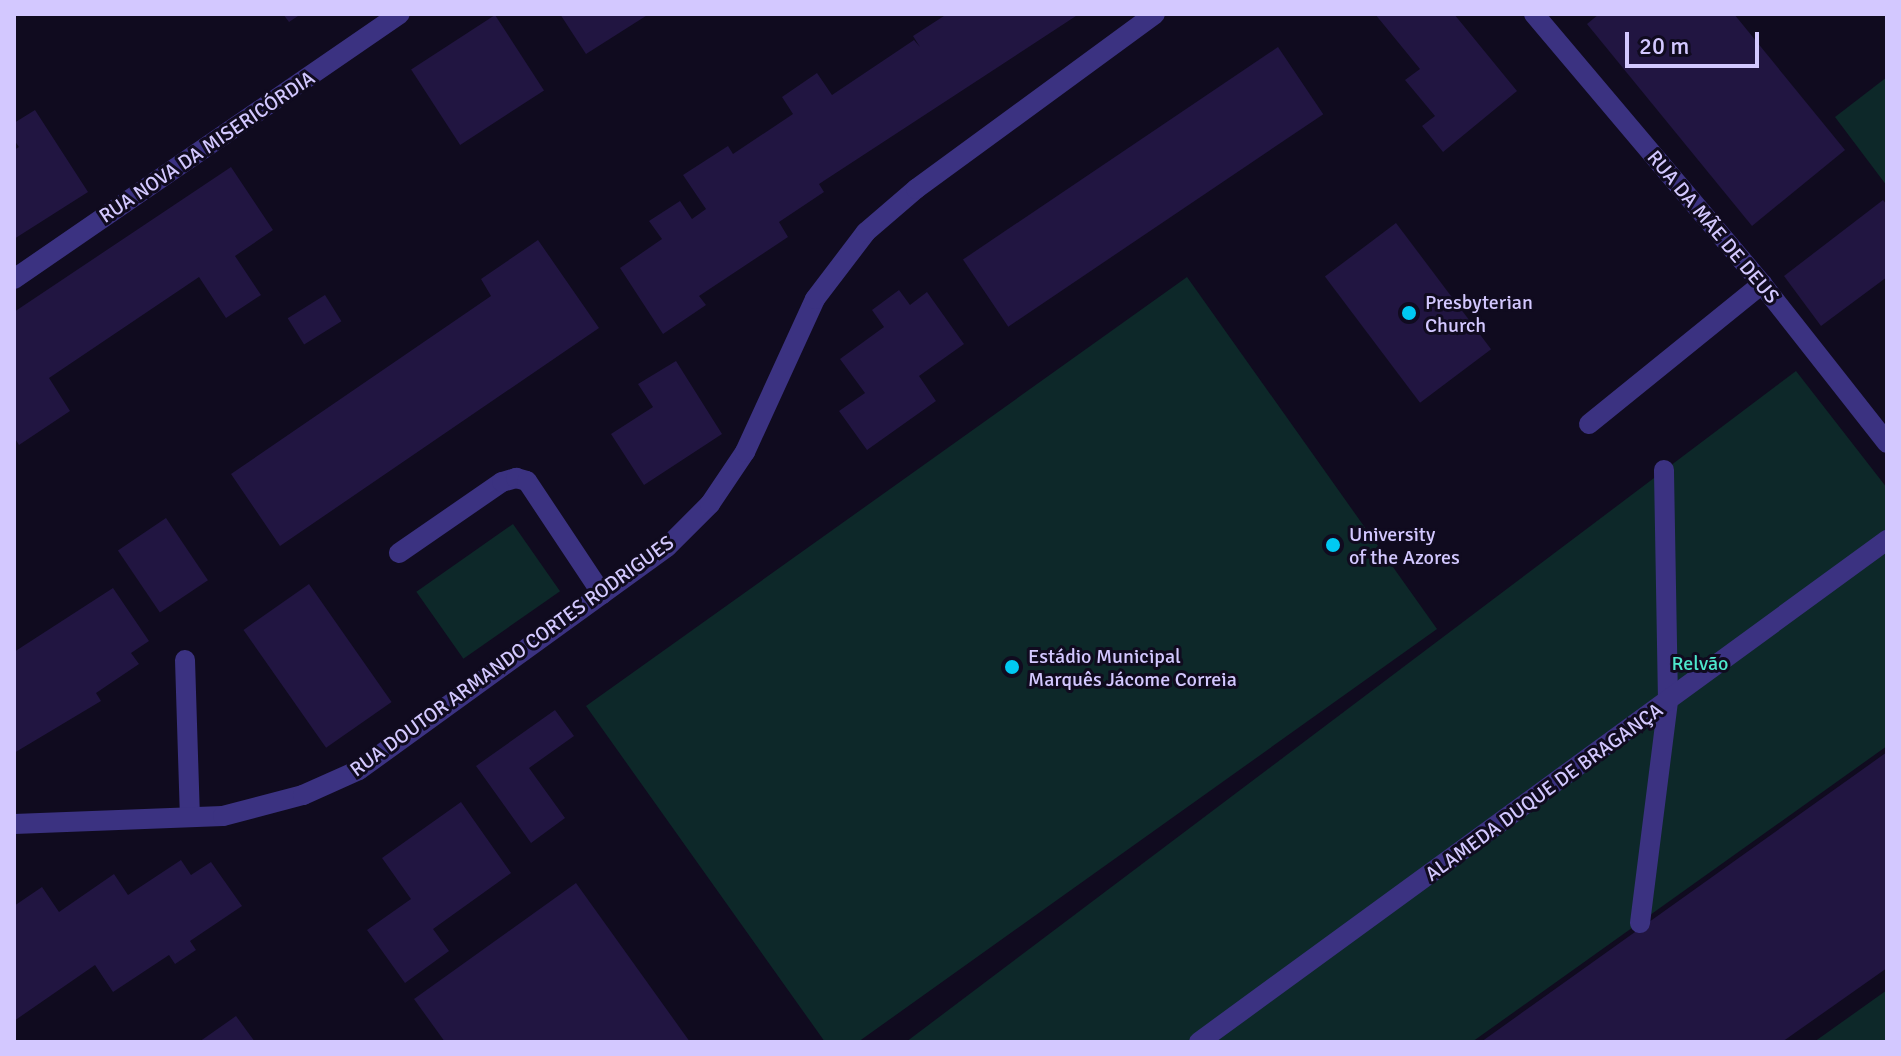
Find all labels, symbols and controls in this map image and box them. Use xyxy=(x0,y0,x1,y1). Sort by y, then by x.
scale bar xyxy=(1629,16,1763,66)
text: 20 m xyxy=(1639,31,1689,61)
street label: RUA NOVA DA MISERICÓRDIA xyxy=(95,66,319,228)
street label: RUA DA MÃE DE DEUS xyxy=(1642,146,1784,308)
place label: Presbyterian Church xyxy=(1425,290,1533,337)
marker: Presbyterian Church xyxy=(1400,304,1418,322)
place label: University of the Azores xyxy=(1349,522,1460,569)
street label: RUA DOUTOR ARMANDO CORTES RODRIGUES xyxy=(345,530,679,782)
marker: University of the Azores xyxy=(1324,536,1342,554)
place label: Estádio Municipal Marquês Jácome Correia xyxy=(1028,644,1237,691)
park label: Relvão xyxy=(1672,651,1728,675)
marker: Estádio Municipal Marquês Jácome Correia xyxy=(1003,658,1021,676)
street label: ALAMEDA DUQUE DE BRAGANÇA xyxy=(1421,698,1667,886)

